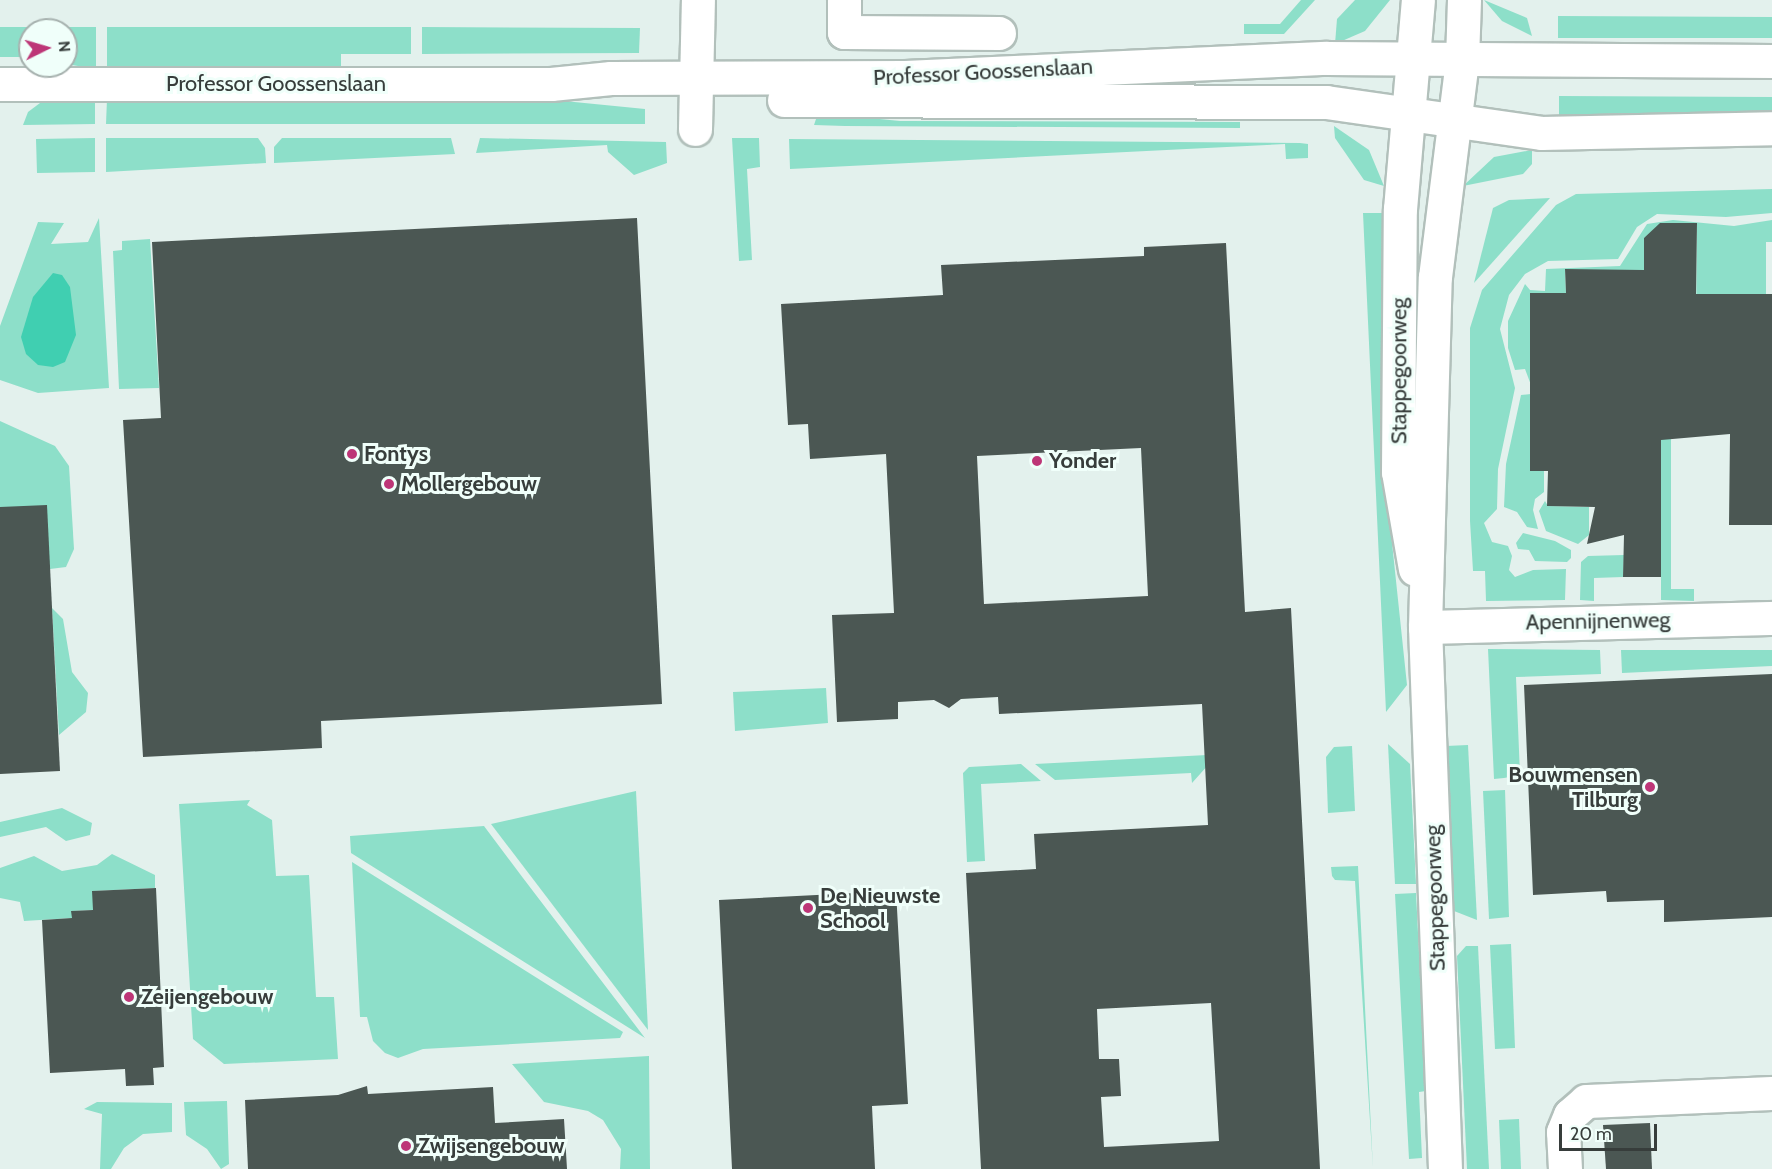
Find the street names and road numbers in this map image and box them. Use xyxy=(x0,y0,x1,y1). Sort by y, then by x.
street label: Professor Goossenslaan xyxy=(872,53,1094,91)
street label: Professor Goossenslaan xyxy=(166,71,386,97)
street label: Stappegoorweg xyxy=(1386,298,1412,444)
street label: Apennijnenweg xyxy=(1525,607,1671,635)
street label: Stappegoorweg xyxy=(1419,824,1451,972)

